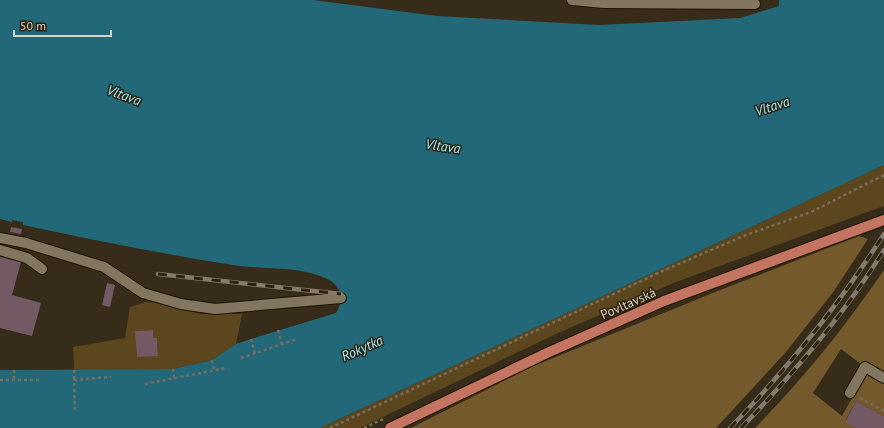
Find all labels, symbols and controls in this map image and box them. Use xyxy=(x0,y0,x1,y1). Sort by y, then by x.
scale bar xyxy=(14,12,111,38)
text: 50 m xyxy=(20,18,46,33)
water label: Vltava xyxy=(104,80,144,110)
water label: Vltava xyxy=(752,92,792,120)
water label: Vltava xyxy=(424,135,462,157)
street label: Povltavská xyxy=(598,284,659,323)
water label: Rokytka xyxy=(338,331,386,365)

